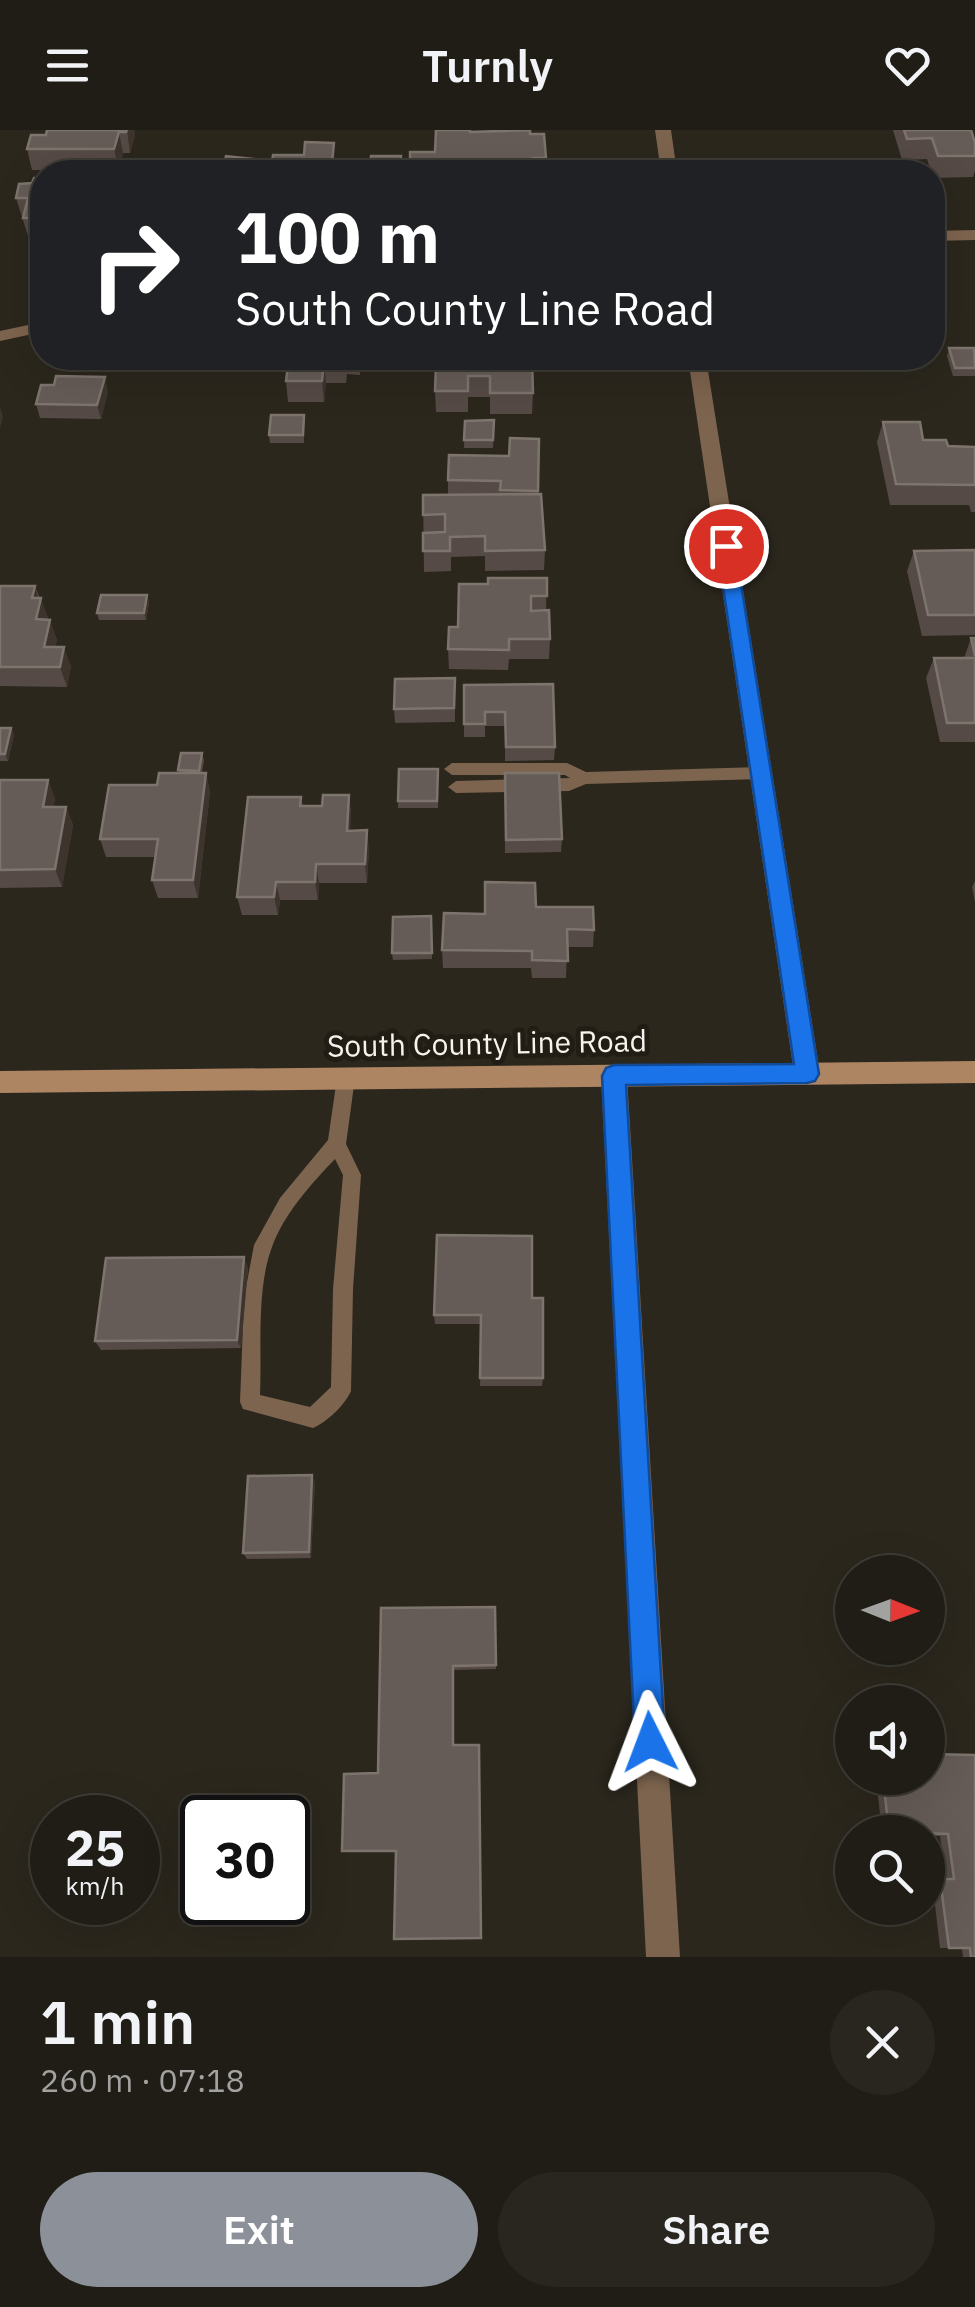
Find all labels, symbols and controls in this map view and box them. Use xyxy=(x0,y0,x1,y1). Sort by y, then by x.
text: Turnly xyxy=(422,36,553,94)
icon: menu xyxy=(40,38,95,93)
icon: heart xyxy=(880,38,935,93)
text: 100 m xyxy=(235,191,440,282)
icon: right xyxy=(70,200,200,330)
text: South County Line Road xyxy=(235,279,715,337)
pin xyxy=(684,504,769,589)
icon: arrive xyxy=(699,519,754,574)
street label: South County Line Road xyxy=(327,1020,647,1065)
north arrow xyxy=(835,1555,945,1665)
map controls xyxy=(835,1555,945,1925)
button: sound xyxy=(835,1685,945,1795)
position arrow xyxy=(598,1690,702,1794)
speed limit sign: 30 xyxy=(180,1795,310,1925)
text: 25 xyxy=(65,1815,125,1880)
button: search xyxy=(835,1815,945,1925)
text: km/h xyxy=(66,1869,124,1902)
text: 1 min xyxy=(40,1982,195,2061)
button: close xyxy=(830,1990,935,2095)
text: 260 m · 07:18 xyxy=(40,2059,245,2101)
button: Exit xyxy=(40,2172,478,2287)
button: Share xyxy=(498,2172,935,2287)

